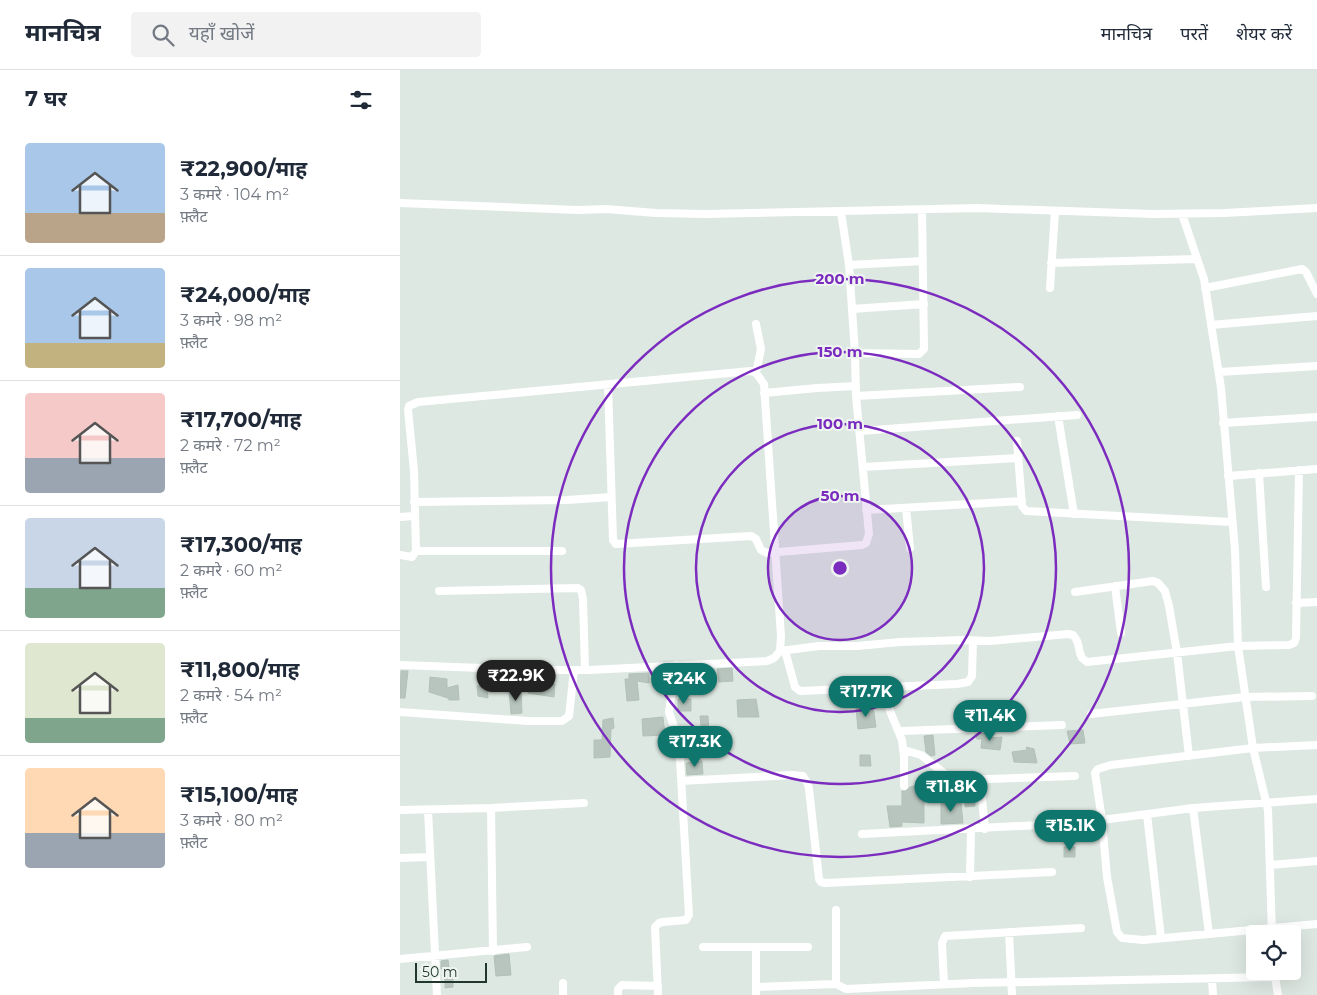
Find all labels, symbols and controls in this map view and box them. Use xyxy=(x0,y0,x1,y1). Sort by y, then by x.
search box xyxy=(131,12,481,57)
text: मानचित्र xyxy=(25,18,101,47)
icon: search xyxy=(149,21,177,49)
text: यहाँ खोजें xyxy=(189,22,254,45)
text: मानचित्र xyxy=(1101,23,1152,45)
text: परतें xyxy=(1180,23,1208,45)
text: शेयर करें xyxy=(1236,23,1292,45)
text: 7 घर xyxy=(25,86,67,111)
icon: filters xyxy=(347,86,375,114)
text: ₹22,900/माह xyxy=(180,156,307,181)
icon: home xyxy=(65,163,125,223)
text: 3 कमरे · 104 m² xyxy=(180,185,289,204)
text: फ़्लैट xyxy=(180,207,208,226)
text: 200 m xyxy=(815,269,865,288)
text: ₹24,000/माह xyxy=(180,282,310,307)
icon: home xyxy=(65,288,125,348)
text: 3 कमरे · 98 m² xyxy=(180,311,282,330)
text: फ़्लैट xyxy=(180,333,208,352)
text: 150 m xyxy=(818,342,862,361)
text: ₹17,700/माह xyxy=(180,407,301,432)
icon: home xyxy=(65,413,125,473)
text: 100 m xyxy=(817,414,863,433)
text: 2 कमरे · 72 m² xyxy=(180,436,281,455)
text: फ़्लैट xyxy=(180,458,208,477)
text: 50 m xyxy=(820,486,860,505)
text: ₹17,300/माह xyxy=(180,532,302,557)
icon: home xyxy=(65,538,125,598)
centre of rings xyxy=(831,559,849,577)
text: 2 कमरे · 60 m² xyxy=(180,561,282,580)
text: फ़्लैट xyxy=(180,583,208,602)
text: ₹11,800/माह xyxy=(180,657,299,682)
pin: ₹22.9K xyxy=(475,660,557,702)
pin: ₹24K xyxy=(654,662,714,705)
icon: home xyxy=(65,663,125,723)
text: ₹22.9K xyxy=(488,666,544,685)
text: ₹24K xyxy=(662,669,706,688)
pin: ₹17.7K xyxy=(825,676,907,718)
text: ₹17.7K xyxy=(840,682,892,701)
text: 2 कमरे · 54 m² xyxy=(180,686,282,705)
pin: ₹11.4K xyxy=(949,700,1031,742)
text: ₹11.4K xyxy=(964,706,1016,725)
text: फ़्लैट xyxy=(180,708,208,727)
pin: ₹17.3K xyxy=(654,726,736,768)
text: ₹17.3K xyxy=(669,732,721,751)
pin: ₹11.8K xyxy=(910,770,992,813)
text: ₹11.8K xyxy=(926,777,977,796)
text: ₹15,100/माह xyxy=(180,782,298,807)
icon: home xyxy=(65,788,125,848)
pin: ₹15.1K xyxy=(1029,810,1111,852)
text: 3 कमरे · 80 m² xyxy=(180,811,283,830)
text: ₹15.1K xyxy=(1045,816,1095,835)
text: फ़्लैट xyxy=(180,833,208,852)
map controls xyxy=(1246,925,1301,980)
button: locate xyxy=(1246,925,1301,980)
scale bar xyxy=(415,960,488,983)
text: 50 m xyxy=(422,963,458,981)

